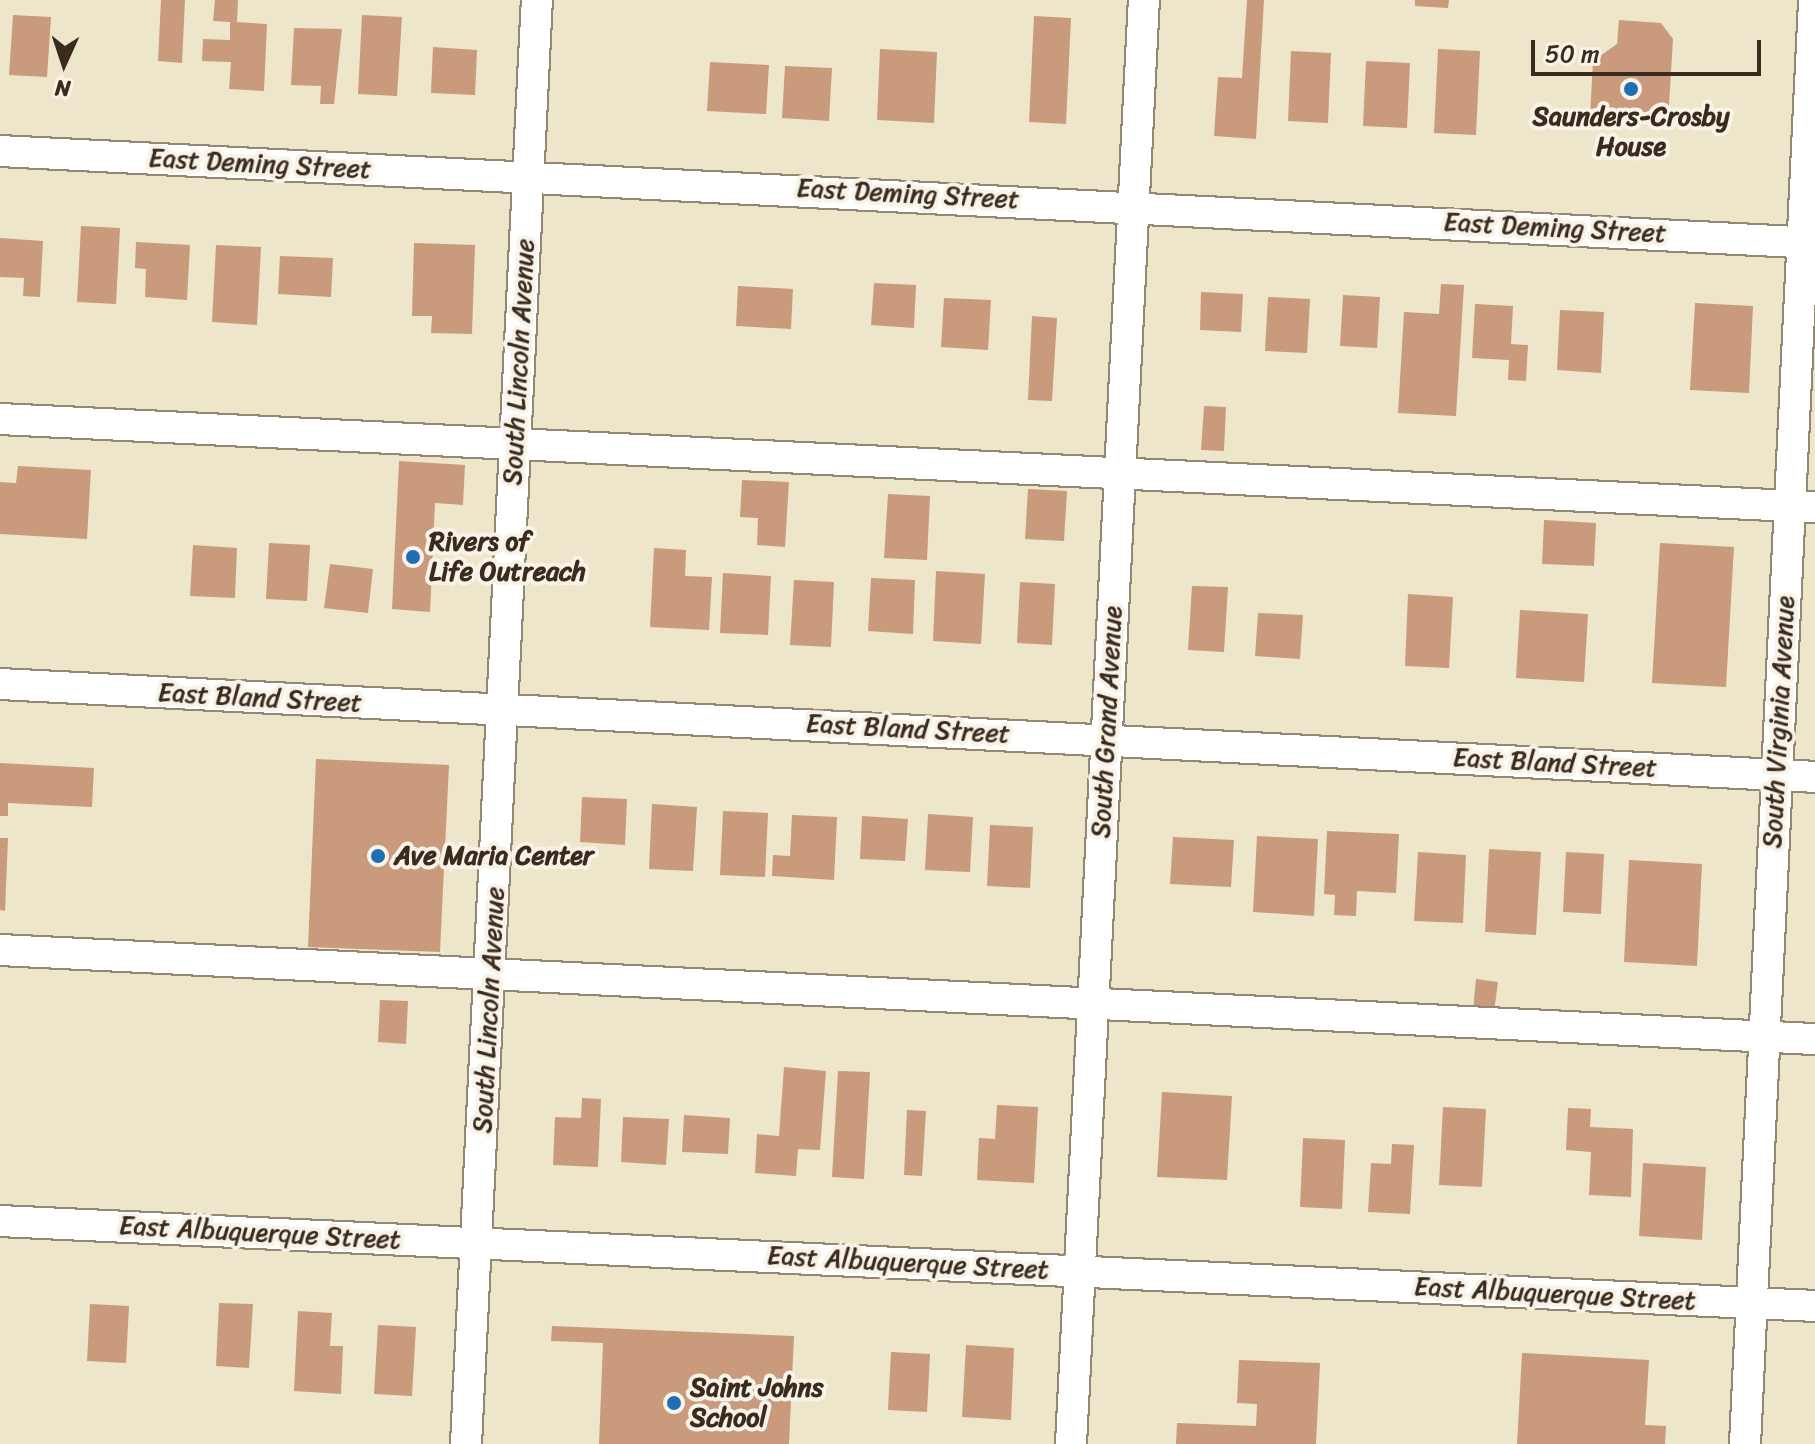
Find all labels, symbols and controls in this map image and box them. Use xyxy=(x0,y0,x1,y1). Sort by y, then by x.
north arrow xyxy=(24,24,104,104)
scale bar xyxy=(1535,24,1765,74)
text: 50 m xyxy=(1545,33,1600,75)
text: N xyxy=(54,69,71,108)
marker: Saunders-Crosby House xyxy=(1622,80,1640,98)
place label: Saunders-Crosby House xyxy=(1533,101,1729,162)
street label: East Deming Street xyxy=(148,143,372,185)
street label: East Deming Street xyxy=(796,173,1020,215)
street label: East Deming Street xyxy=(1443,207,1667,249)
street label: South Lincoln Avenue xyxy=(497,238,541,486)
place label: Rivers of Life Outreach xyxy=(429,526,586,588)
marker: Rivers of Life Outreach xyxy=(404,548,422,566)
street label: South Virginia Avenue xyxy=(1757,595,1801,849)
street label: South Grand Avenue xyxy=(1085,605,1129,839)
street label: East Bland Street xyxy=(157,677,363,719)
street label: East Bland Street xyxy=(805,708,1011,750)
street label: East Bland Street xyxy=(1452,742,1658,784)
place label: Ave Maria Center xyxy=(394,840,594,872)
marker: Ave Maria Center xyxy=(369,847,387,865)
street label: South Lincoln Avenue xyxy=(467,886,511,1134)
street label: East Albuquerque Street xyxy=(118,1210,402,1256)
street label: East Albuquerque Street xyxy=(766,1240,1050,1286)
street label: East Albuquerque Street xyxy=(1413,1271,1697,1317)
place label: Saint Johns School xyxy=(690,1372,822,1434)
marker: Saint Johns School xyxy=(665,1394,683,1412)

